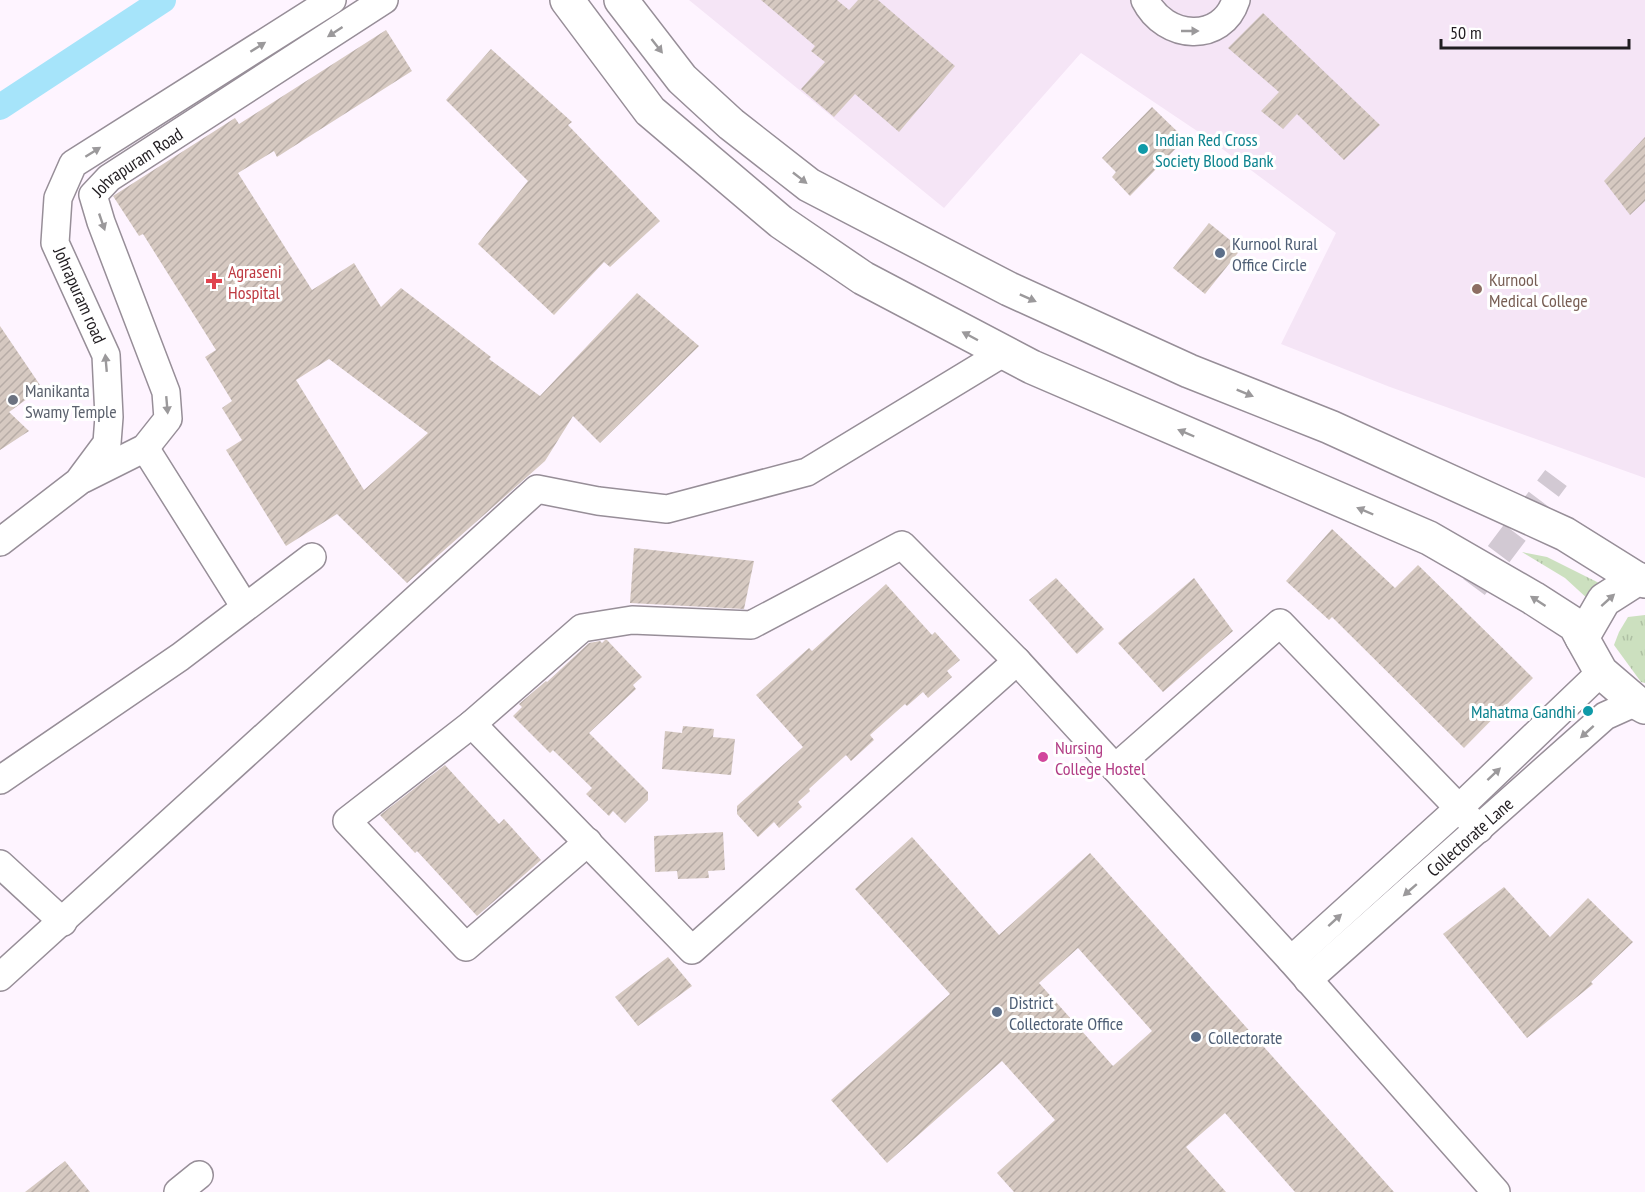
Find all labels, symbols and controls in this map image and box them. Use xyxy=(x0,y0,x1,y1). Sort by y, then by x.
scale bar xyxy=(1441,12,1628,50)
text: 50 m xyxy=(1450,21,1482,44)
one-way arrow xyxy=(327,26,343,37)
one-way arrow xyxy=(1181,26,1200,36)
one-way arrow xyxy=(651,38,663,54)
one-way arrow xyxy=(250,42,266,53)
street label: Johrapuram Road xyxy=(86,122,187,202)
place label: Indian Red Cross Society Blood Bank xyxy=(1155,128,1274,172)
marker: Indian Red Cross Society Blood Bank xyxy=(1136,142,1150,156)
one-way arrow xyxy=(85,146,101,157)
one-way arrow xyxy=(792,171,808,184)
one-way arrow xyxy=(97,213,107,231)
place label: Kurnool Rural Office Circle xyxy=(1232,232,1318,276)
street label: Johrapuram road xyxy=(48,242,111,347)
marker: Kurnool Rural Office Circle xyxy=(1213,246,1227,260)
place label: Agraseni Hospital xyxy=(228,260,282,304)
place label: Kurnool Medical College xyxy=(1489,268,1588,312)
marker: Agraseni Hospital xyxy=(205,272,223,290)
marker: Kurnool Medical College xyxy=(1470,282,1484,296)
one-way arrow xyxy=(1019,293,1037,303)
one-way arrow xyxy=(962,331,979,341)
one-way arrow xyxy=(101,354,111,373)
place label: Manikanta Swamy Temple xyxy=(25,379,117,423)
one-way arrow xyxy=(1236,389,1254,398)
marker: Manikanta Swamy Temple xyxy=(6,393,20,407)
one-way arrow xyxy=(162,396,172,415)
one-way arrow xyxy=(1177,428,1195,438)
one-way arrow xyxy=(1357,506,1374,515)
one-way arrow xyxy=(1600,593,1615,607)
one-way arrow xyxy=(1530,596,1546,607)
place label: Mahatma Gandhi xyxy=(1471,700,1576,723)
marker: Mahatma Gandhi xyxy=(1581,704,1595,718)
one-way arrow xyxy=(1579,725,1594,739)
place label: Nursing College Hostel xyxy=(1055,736,1146,780)
marker: Nursing College Hostel xyxy=(1036,750,1050,764)
one-way arrow xyxy=(1486,768,1500,782)
street label: Collectorate Lane xyxy=(1421,792,1518,881)
one-way arrow xyxy=(1403,883,1418,896)
one-way arrow xyxy=(1327,913,1342,927)
place label: District Collectorate Office xyxy=(1009,991,1123,1035)
marker: District Collectorate Office xyxy=(990,1005,1004,1019)
place label: Collectorate xyxy=(1208,1026,1283,1049)
marker: Collectorate xyxy=(1189,1030,1203,1044)

